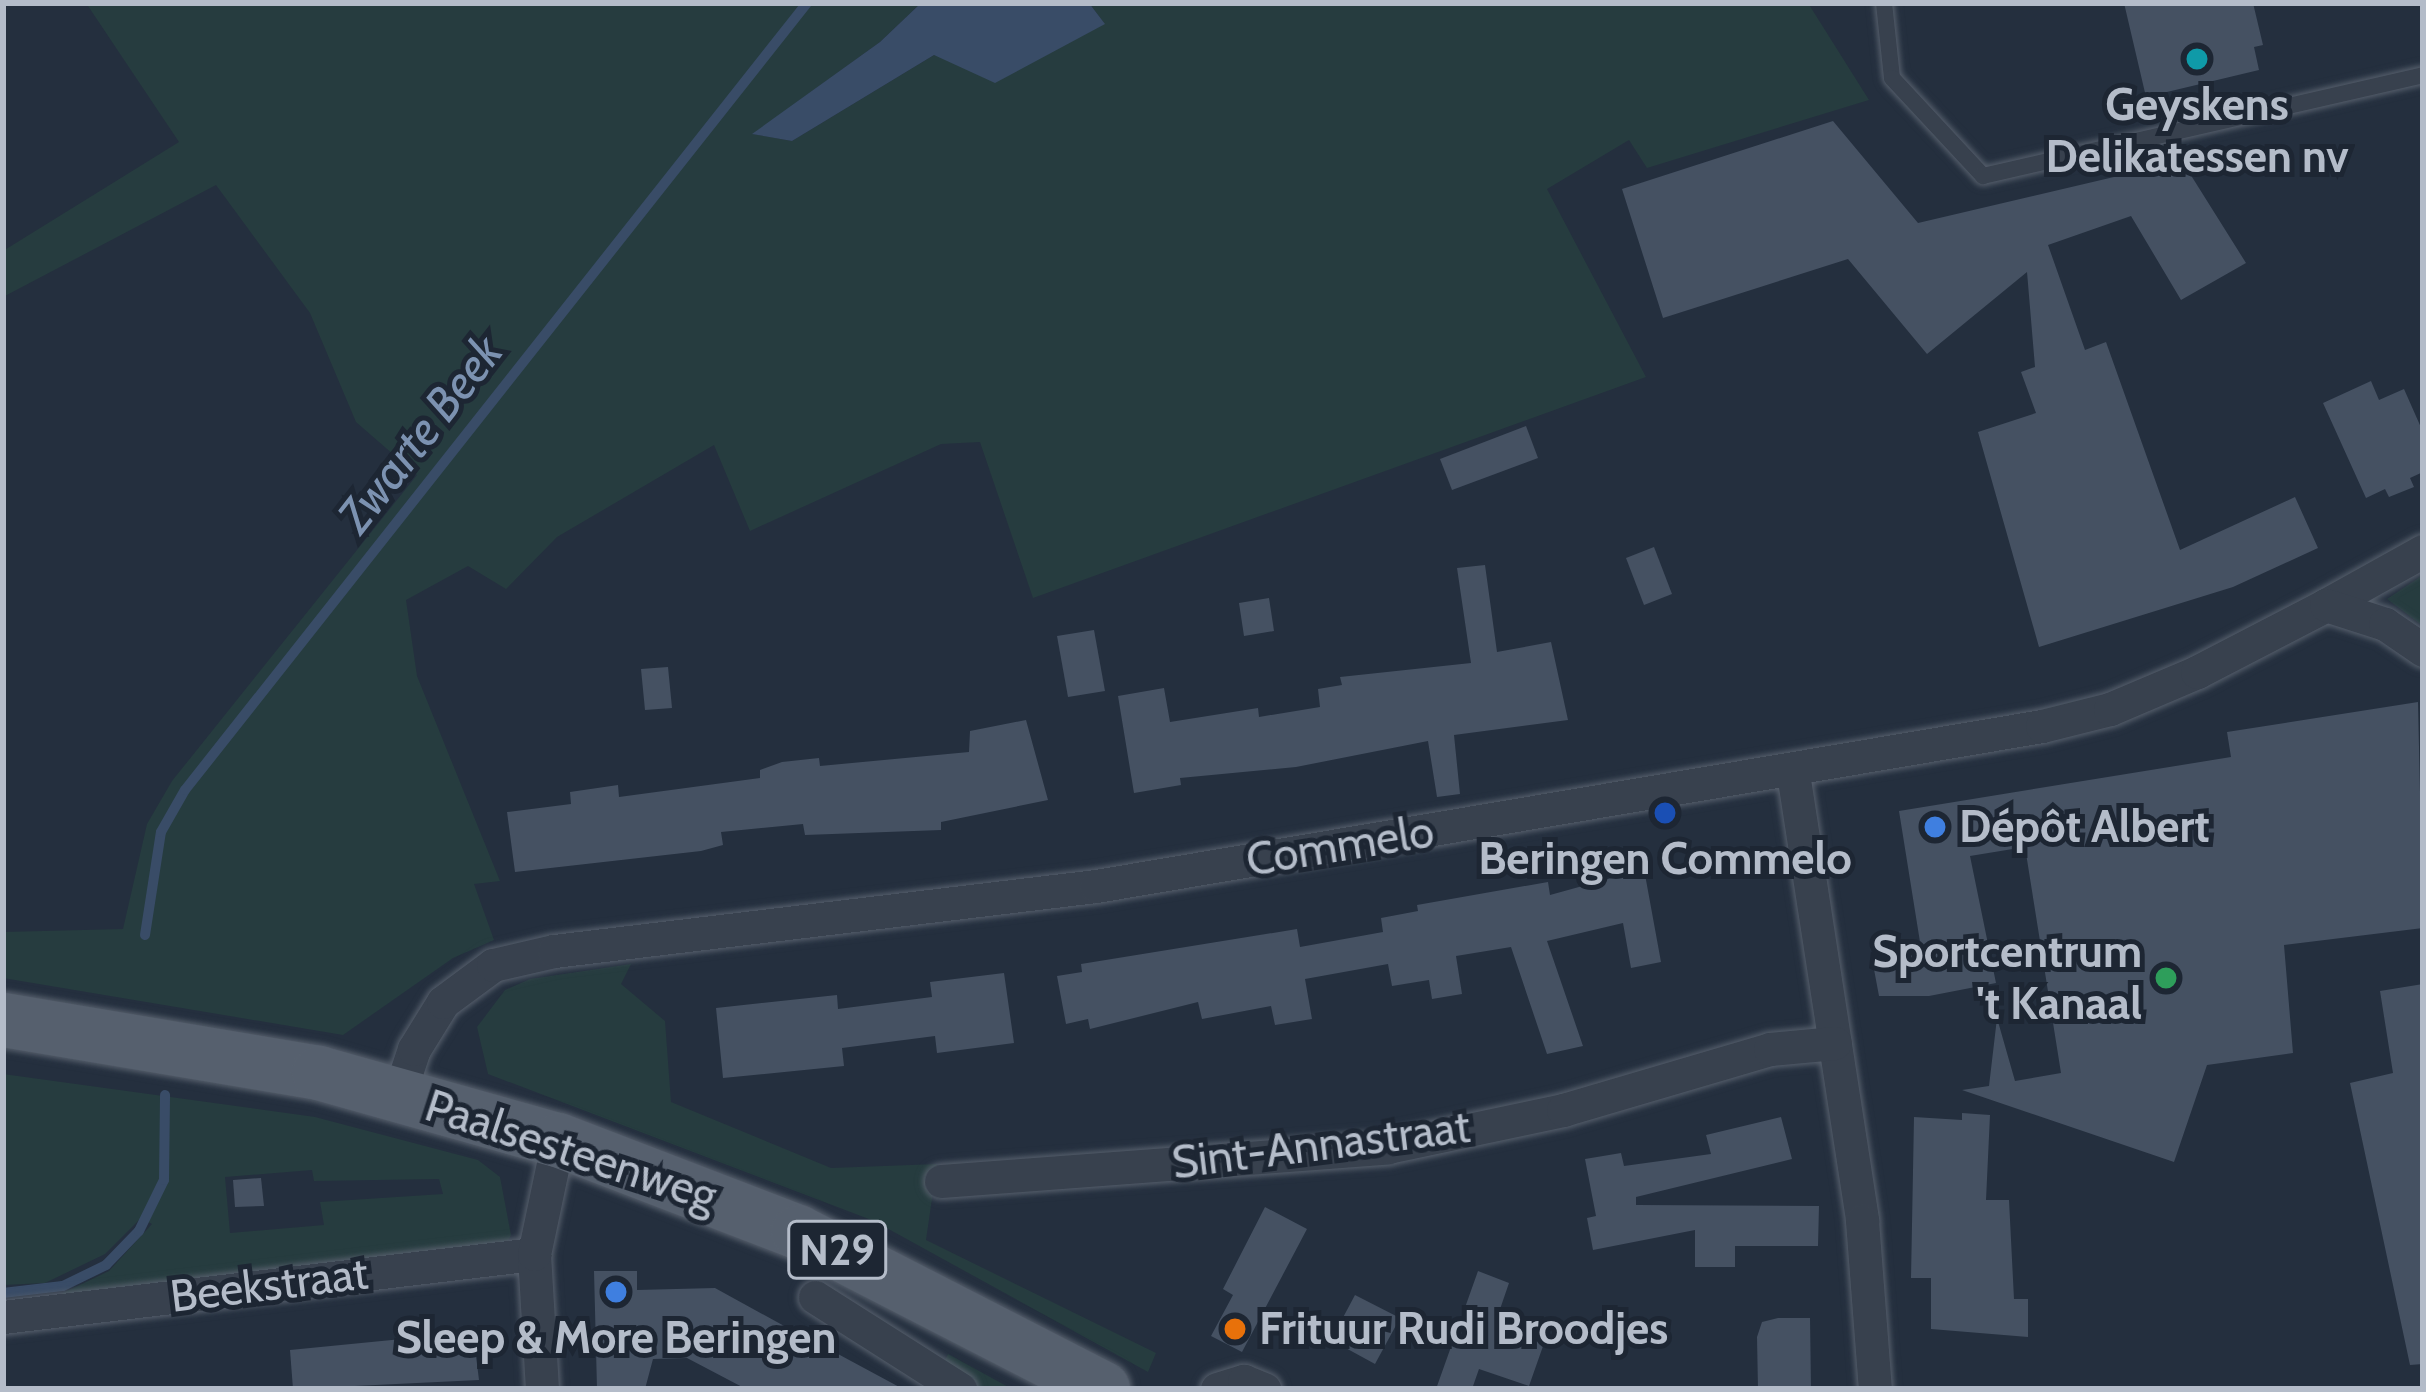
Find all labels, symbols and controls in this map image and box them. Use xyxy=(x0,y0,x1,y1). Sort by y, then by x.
marker: Geyskens Delikatessen nv xyxy=(2184,46,2210,72)
place label: Geyskens Delikatessen nv xyxy=(2046,78,2348,184)
water label: Zwarte Beek xyxy=(325,324,515,544)
marker: Beringen Commelo xyxy=(1652,800,1678,826)
place label: Dépôt Albert xyxy=(1959,800,2210,854)
street label: Commelo xyxy=(1242,805,1438,887)
marker: Dépôt Albert xyxy=(1922,814,1948,840)
place label: Beringen Commelo xyxy=(1478,832,1852,886)
place label: Sportcentrum 't Kanaal xyxy=(1872,925,2142,1031)
marker: Sportcentrum 't Kanaal xyxy=(2153,965,2179,991)
street label: Paalsesteenweg xyxy=(419,1079,723,1223)
street label: Sint-Annastraat xyxy=(1169,1100,1473,1190)
road number: N29 xyxy=(786,1214,888,1286)
street label: Beekstraat xyxy=(167,1246,371,1324)
marker: Sleep & More Beringen xyxy=(603,1279,629,1305)
place label: Frituur Rudi Broodjes xyxy=(1259,1302,1668,1356)
place label: Sleep & More Beringen xyxy=(396,1311,836,1365)
marker: Frituur Rudi Broodjes xyxy=(1222,1316,1248,1342)

